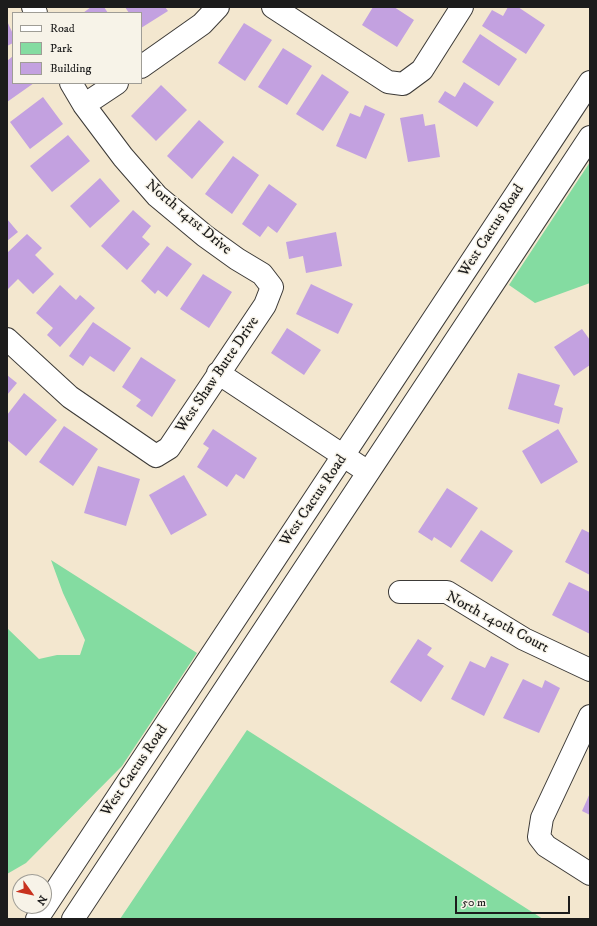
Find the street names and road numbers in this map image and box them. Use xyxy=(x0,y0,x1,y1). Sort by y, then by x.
street label: North 141st Drive xyxy=(141,177,235,259)
street label: West Cactus Road xyxy=(455,181,529,281)
street label: West Shaw Butte Drive xyxy=(172,313,264,437)
street label: West Cactus Road xyxy=(277,452,351,550)
street label: North 140th Court xyxy=(443,588,551,658)
street label: West Cactus Road xyxy=(98,722,172,820)

